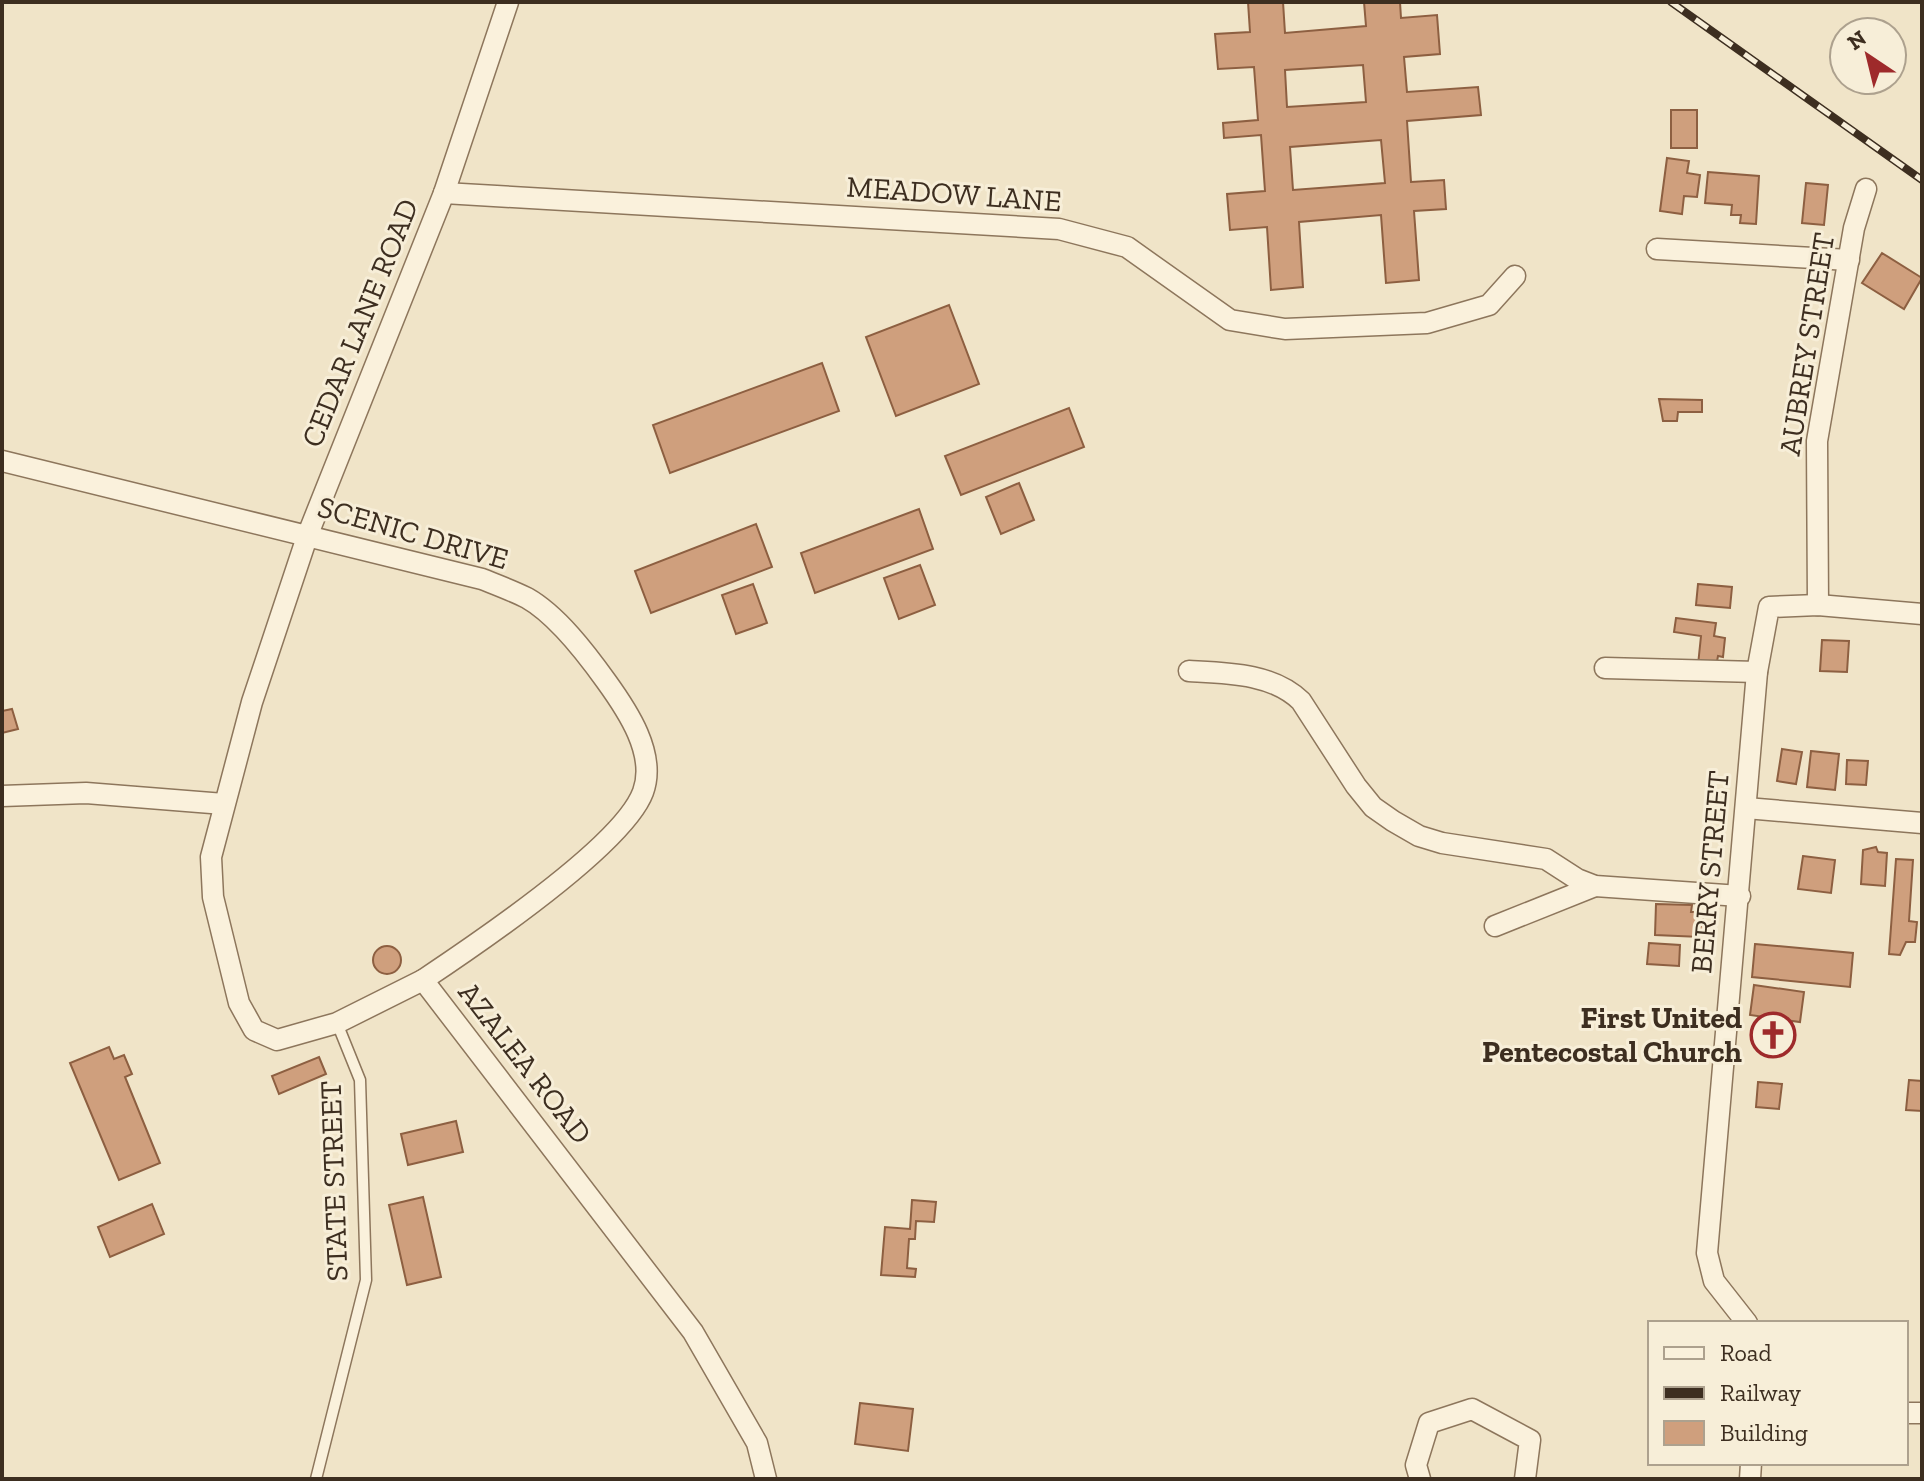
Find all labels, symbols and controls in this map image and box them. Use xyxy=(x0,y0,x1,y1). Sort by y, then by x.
north arrow xyxy=(1828,16,1908,96)
text: N xyxy=(1842,24,1872,56)
street label: MEADOW LANE xyxy=(845,169,1063,219)
street label: CEDAR LANE ROAD xyxy=(294,194,426,452)
street label: AUBREY STREET xyxy=(1772,230,1842,458)
street label: SCENIC DRIVE xyxy=(314,489,512,577)
street label: BERRY STREET xyxy=(1683,769,1737,975)
street label: AZALEA ROAD xyxy=(451,975,599,1151)
place label: First United Pentecostal Church xyxy=(1482,1000,1743,1070)
church icon: First United Pentecostal Church xyxy=(1749,1011,1797,1059)
street label: STATE STREET xyxy=(313,1080,355,1282)
legend xyxy=(1648,1321,1908,1465)
text: Road xyxy=(1720,1338,1772,1367)
text: Railway xyxy=(1720,1378,1802,1407)
text: Building xyxy=(1720,1418,1808,1447)

